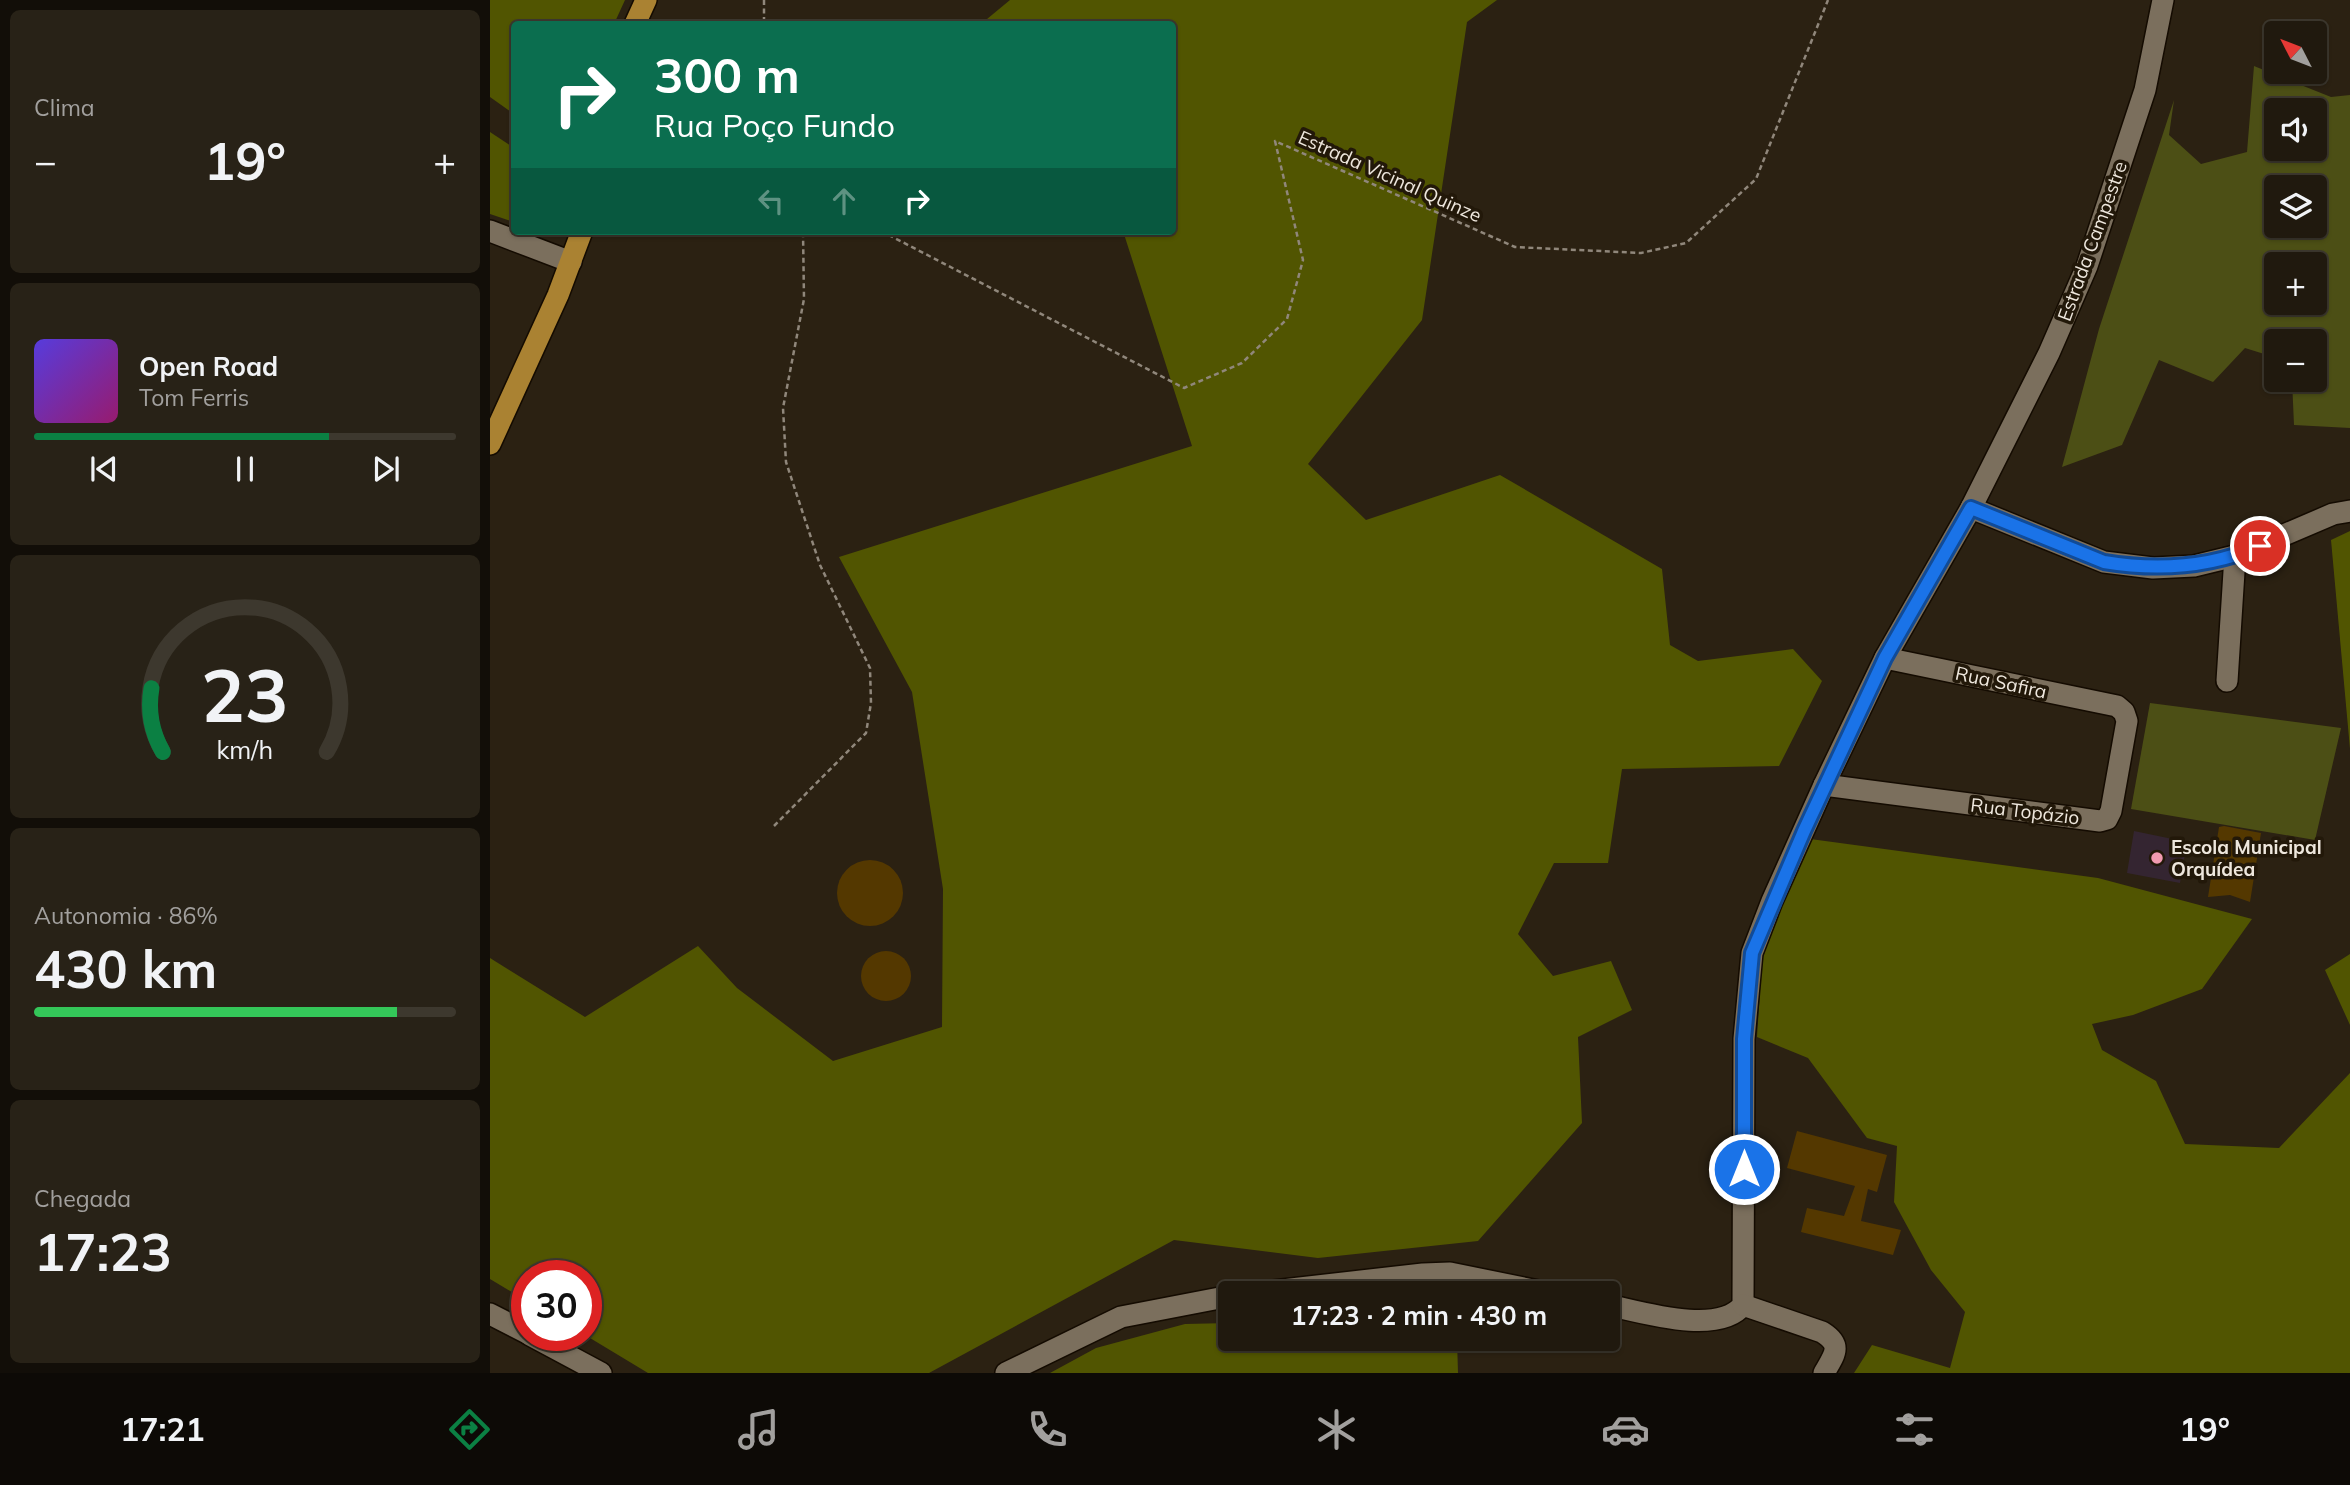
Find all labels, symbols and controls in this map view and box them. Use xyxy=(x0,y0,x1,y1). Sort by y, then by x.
north arrow xyxy=(2264,21,2328,84)
map controls xyxy=(2264,21,2327,392)
text: 300 m xyxy=(654,44,800,105)
icon: right xyxy=(539,49,630,140)
text: Clima xyxy=(34,93,95,122)
button: sound xyxy=(2264,98,2327,161)
text: Rua Poço Fundo xyxy=(654,105,895,145)
street label: Estrada Vicinal Quinze xyxy=(1295,125,1485,227)
text: 19° xyxy=(204,128,286,193)
text: − xyxy=(34,137,57,185)
text: + xyxy=(433,137,456,185)
street label: Estrada Campestre xyxy=(2052,158,2132,324)
button: layers xyxy=(2264,175,2327,238)
icon: left xyxy=(752,182,790,220)
icon: ahead xyxy=(825,182,863,220)
icon: right xyxy=(898,182,936,220)
button: + xyxy=(2264,252,2327,315)
button: − xyxy=(2264,329,2327,392)
text: Open Road xyxy=(139,350,278,383)
text: Tom Ferris xyxy=(139,383,249,412)
icon: previous xyxy=(85,450,123,488)
icon: pause xyxy=(226,450,264,488)
icon: next xyxy=(367,450,405,488)
pin xyxy=(2230,516,2290,576)
icon: arrive xyxy=(2241,527,2279,565)
text: 23 xyxy=(201,650,289,741)
street label: Rua Safira xyxy=(1953,661,2049,703)
text: km/h xyxy=(217,734,273,765)
street label: Rua Topázio xyxy=(1969,792,2081,830)
place label: Escola Municipal Orquídea xyxy=(2171,835,2322,881)
marker: Escola Municipal Orquídea xyxy=(2149,850,2165,866)
text: Autonomia · 86% xyxy=(34,901,218,930)
text: 430 km xyxy=(34,936,217,1001)
position arrow xyxy=(1707,1132,1781,1206)
text: Chegada xyxy=(34,1184,131,1213)
text: 17:23 xyxy=(34,1219,172,1284)
speed limit sign: 30 xyxy=(511,1260,602,1351)
text: 17:23 · 2 min · 430 m xyxy=(1291,1299,1547,1332)
icon: directions xyxy=(445,1405,494,1454)
icon: music xyxy=(734,1405,783,1454)
icon: phone xyxy=(1023,1405,1072,1454)
icon: climate xyxy=(1312,1405,1361,1454)
icon: car xyxy=(1601,1405,1650,1454)
icon: filters xyxy=(1890,1405,1939,1454)
text: 17:21 xyxy=(120,1409,205,1449)
text: 19° xyxy=(2179,1409,2230,1449)

